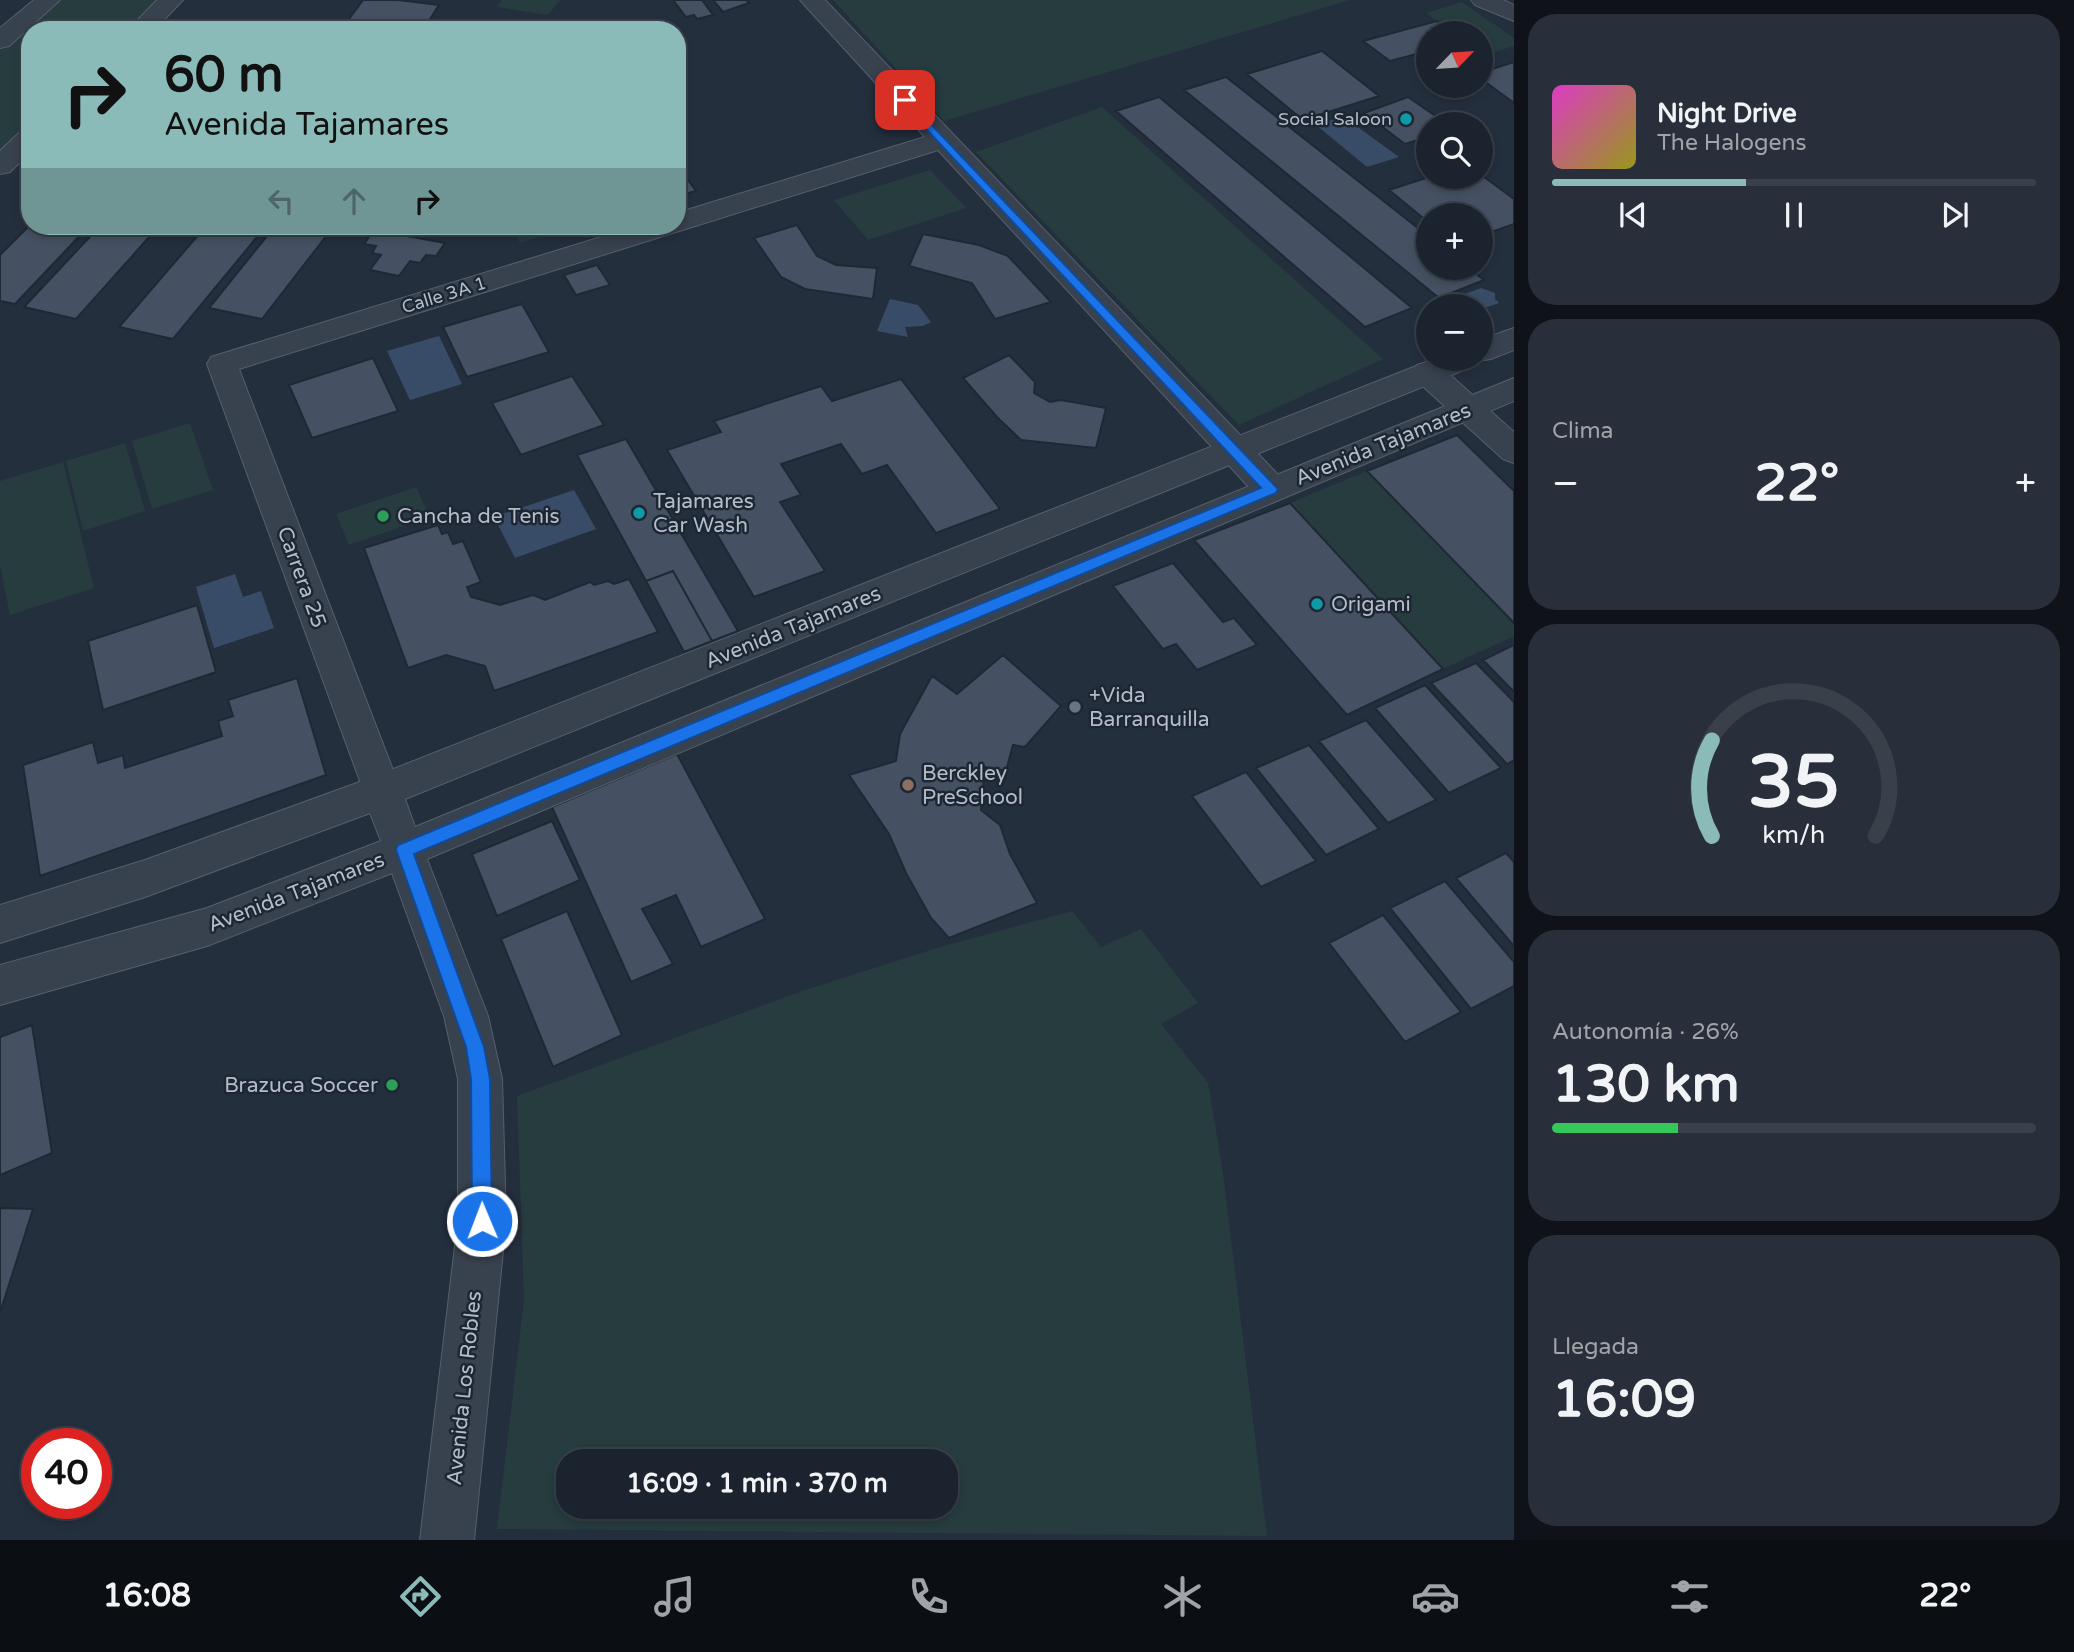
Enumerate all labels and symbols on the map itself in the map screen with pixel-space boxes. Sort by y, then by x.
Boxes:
north arrow [1416,21,1493,98]
pin [875,70,935,130]
place label: Social Saloon [1278,108,1392,130]
marker: Social Saloon [1398,111,1414,127]
street label: Calle 3A 1 [399,272,489,318]
street label: Avenida Tajamares [1292,398,1475,491]
place label: Tajamares Car Wash [653,489,754,538]
place label: Cancha de Tenis [397,504,559,529]
marker: Tajamares Car Wash [631,505,647,521]
marker: Cancha de Tenis [375,508,391,524]
street label: Carrera 25 [272,523,331,631]
street label: Avenida Tajamares [702,581,885,674]
place label: Origami [1331,592,1411,617]
marker: Origami [1309,596,1325,612]
place label: +Vida Barranquilla [1089,683,1210,732]
marker: +Vida Barranquilla [1067,699,1083,715]
place label: Berckley PreSchool [922,761,1023,810]
marker: Berckley PreSchool [900,777,916,793]
street label: Avenida Tajamares [204,847,388,938]
place label: Brazuca Soccer [224,1073,378,1098]
marker: Brazuca Soccer [384,1077,400,1093]
position arrow [445,1184,519,1258]
street label: Avenida Los Robles [442,1290,487,1486]
speed limit sign: 40 [21,1428,112,1519]

